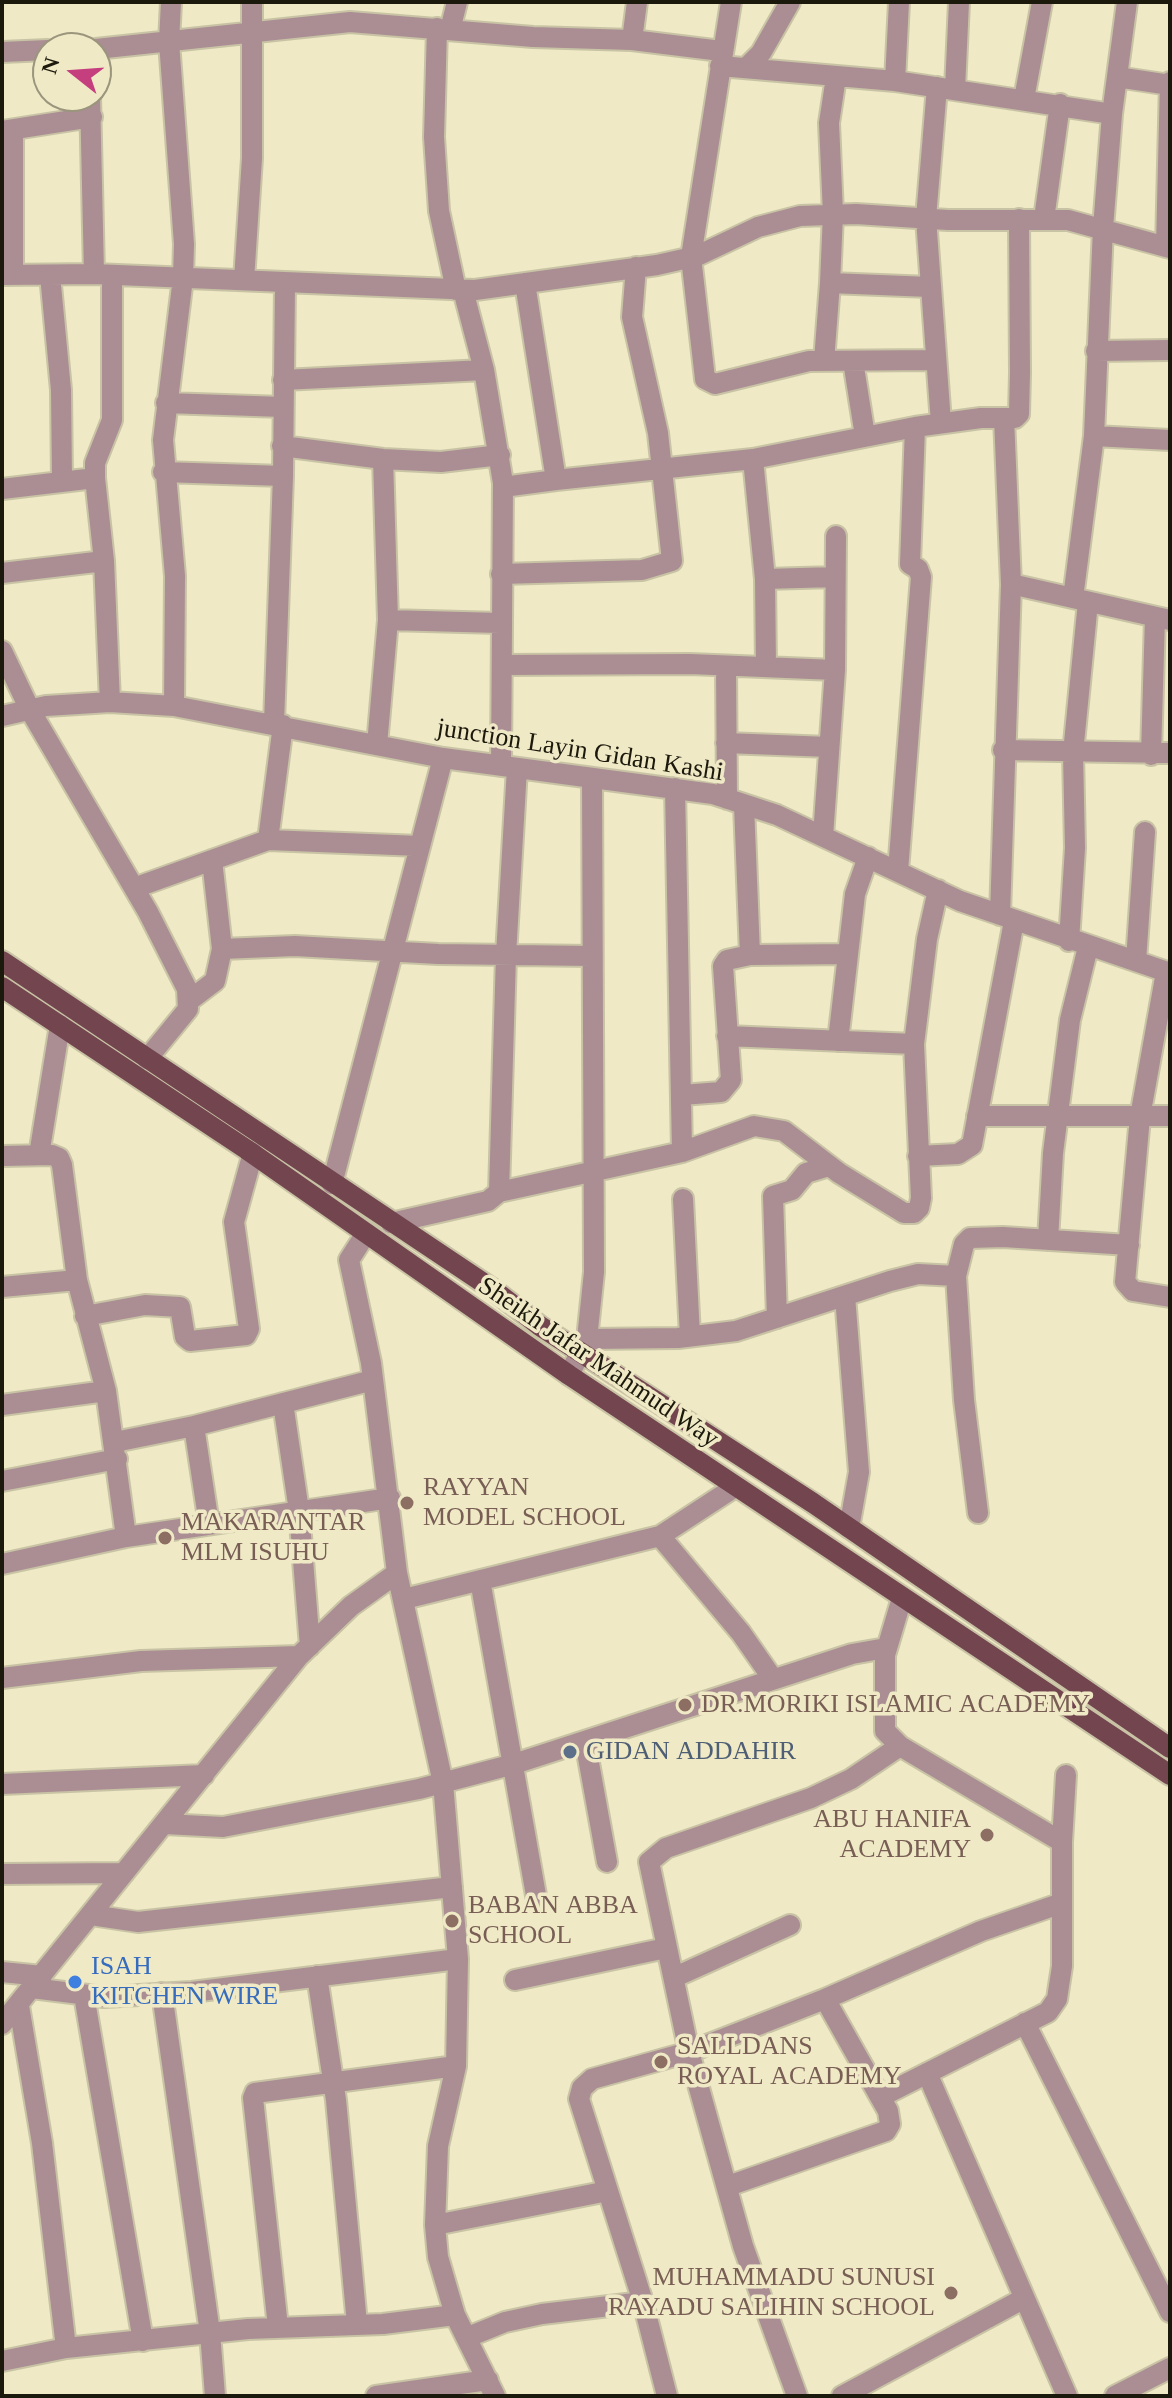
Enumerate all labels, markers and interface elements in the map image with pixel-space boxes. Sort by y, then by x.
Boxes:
north arrow [32,32,112,112]
text: N [36,54,65,77]
street label: junction Layin Gidan Kashi [435,713,725,789]
street label: Sheikh Jafar Mahmud Way [472,1271,724,1455]
place label: RAYYAN MODEL SCHOOL [423,1472,626,1534]
marker: RAYYAN MODEL SCHOOL [398,1494,416,1512]
place label: MAKARANTAR MLM ISUHU [181,1507,365,1568]
marker: MAKARANTAR MLM ISUHU [156,1529,174,1547]
place label: DR.MORIKI ISLAMIC ACADEMY [701,1689,1090,1721]
marker: DR.MORIKI ISLAMIC ACADEMY [676,1696,694,1714]
place label: GIDAN ADDAHIR [586,1736,796,1768]
marker: GIDAN ADDAHIR [561,1743,579,1761]
place label: ABU HANIFA ACADEMY [813,1804,971,1866]
marker: ABU HANIFA ACADEMY [978,1826,996,1844]
place label: BABAN ABBA SCHOOL [468,1890,638,1952]
marker: BABAN ABBA SCHOOL [443,1912,461,1930]
place label: ISAH KITCHEN WIRE [91,1951,278,2012]
marker: ISAH KITCHEN WIRE [66,1973,84,1991]
place label: SALLDANS ROYAL ACADEMY [677,2031,902,2092]
marker: SALLDANS ROYAL ACADEMY [652,2053,670,2071]
place label: MUHAMMADU SUNUSI RAYADU SALIHIN SCHOOL [608,2262,935,2324]
marker: MUHAMMADU SUNUSI RAYADU SALIHIN SCHOOL [942,2284,960,2302]

